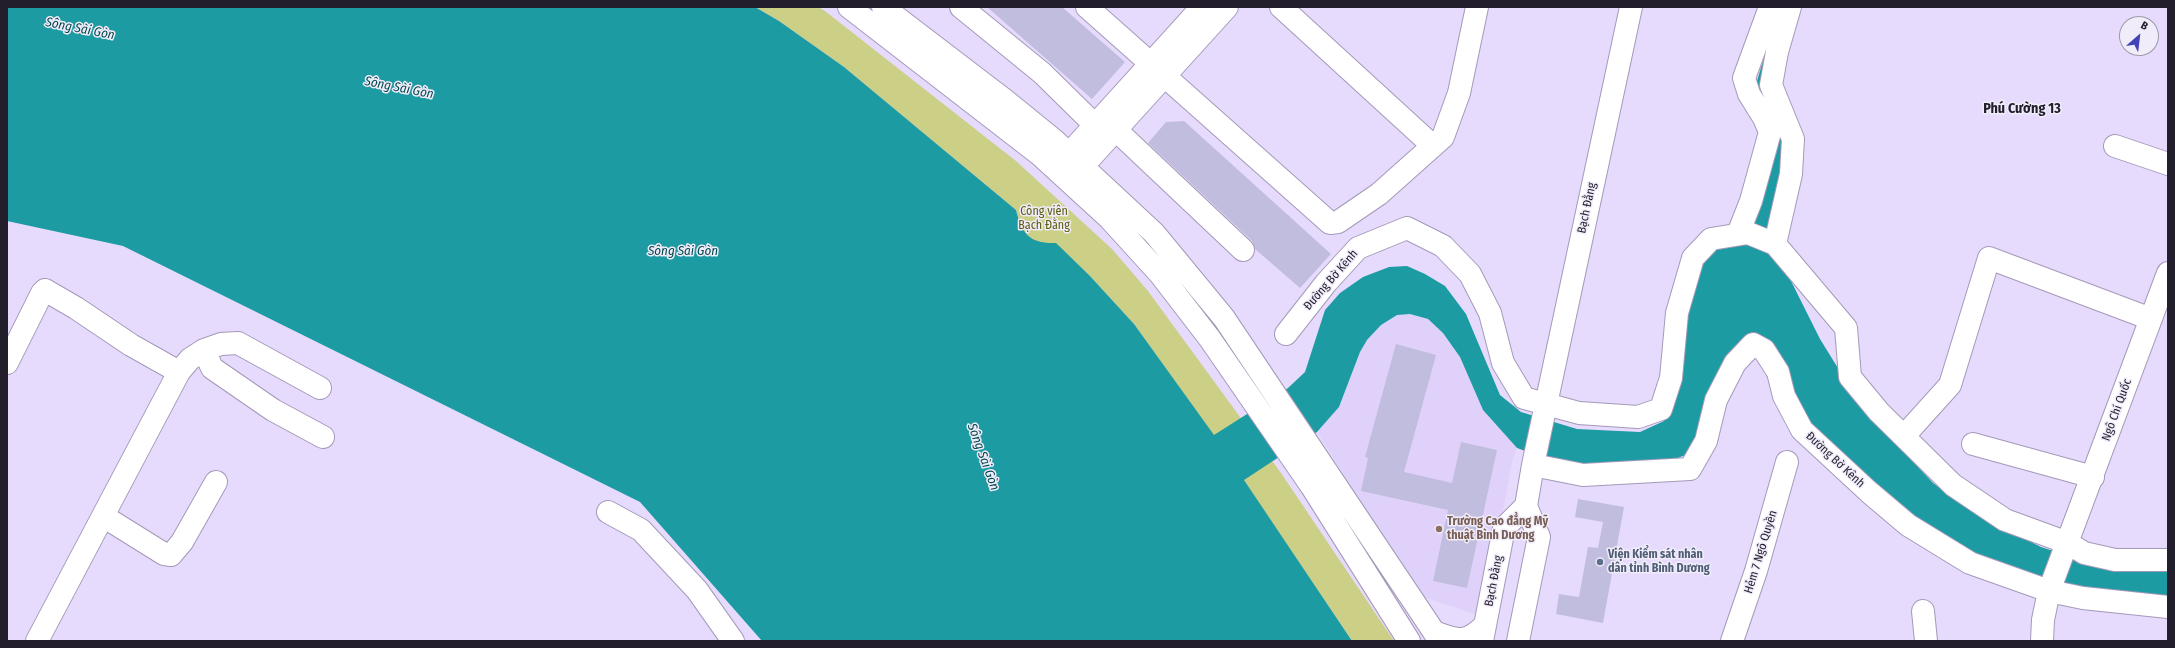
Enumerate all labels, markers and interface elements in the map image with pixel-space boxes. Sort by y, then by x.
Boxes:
water label: Sông Sài Gòn [44,15,116,43]
north arrow [2119,16,2159,56]
text: B [2139,19,2150,33]
water label: Sông Sài Gòn [363,74,435,102]
district label: Phú Cường 13 [1983,101,2061,117]
street label: Bạch Đằng [1575,181,1599,235]
park label: Công viên Bạch Đằng [1018,205,1070,233]
water label: Sông Sài Gòn [648,243,718,259]
street label: Đường Bờ Kênh [1301,247,1361,313]
street label: Ngô Chí Quốc [2099,377,2135,443]
water label: Sông Sài Gòn [964,421,1002,493]
street label: Đường Bờ Kênh [1803,429,1867,491]
street label: Hẻm 7 Ngô Quyền [1742,509,1780,595]
place label: Trường Cao đẳng Mỹ thuật Bình Dương [1447,515,1548,543]
marker: Trường Cao đẳng Mỹ thuật Bình Dương [1434,524,1444,534]
place label: Viện Kiểm sát nhân dân tỉnh Bình Dương [1608,548,1710,576]
street label: Bạch Đằng [1482,554,1506,608]
marker: Viện Kiểm sát nhân dân tỉnh Bình Dương [1595,557,1605,567]

